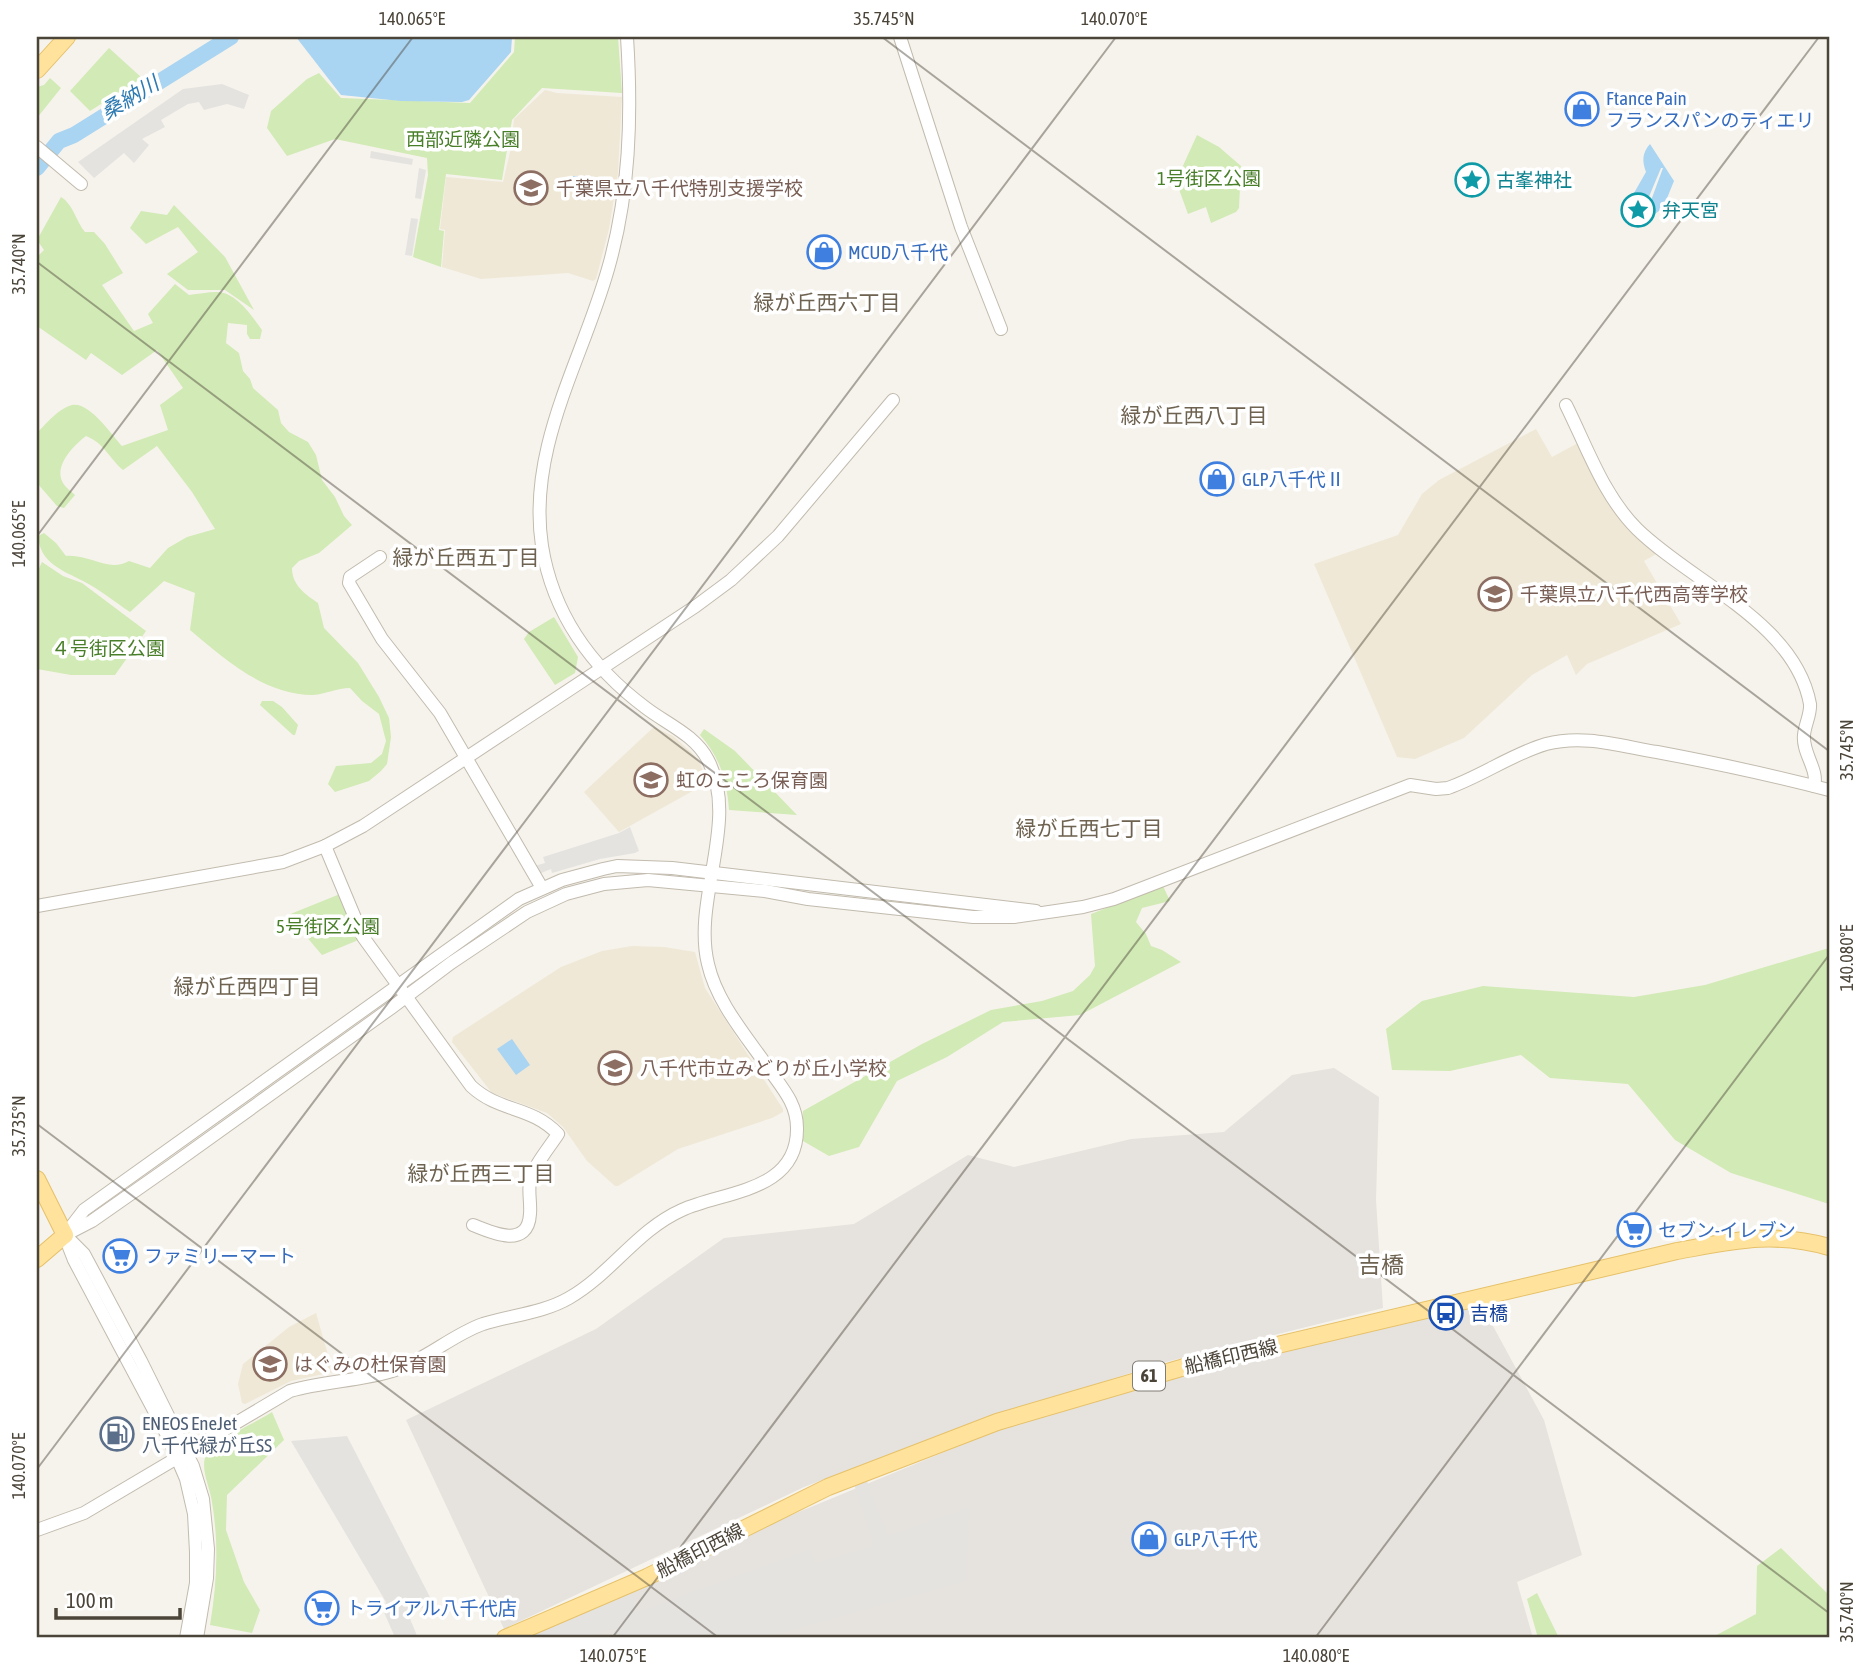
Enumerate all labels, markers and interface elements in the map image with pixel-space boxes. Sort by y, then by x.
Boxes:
text: 140.065°E [379,8,446,29]
text: 35.745°N [853,8,915,29]
text: 140.070°E [1081,8,1148,29]
water label: 桑納川 [96,70,164,124]
place label: Ftance Pain フランスパンのティエリ [1606,87,1814,131]
shop icon: Ftance Pain フランスパンのティエリ [1563,90,1601,128]
park label: 西部近隣公園 [406,128,520,150]
place icon: 古峯神社 [1453,161,1491,199]
park label: 1号街区公園 [1157,167,1261,189]
school or university icon: 千葉県立八千代特別支援学校 [512,169,550,207]
place label: 古峯神社 [1496,169,1572,191]
place label: 千葉県立八千代特別支援学校 [556,177,803,199]
place icon: 弁天宮 [1619,191,1657,229]
place label: 弁天宮 [1662,199,1719,221]
text: 35.740°N [8,233,29,295]
shop icon: MCUD八千代 [805,233,843,271]
place label: MCUD八千代 [848,241,948,263]
district label: 緑が丘西六丁目 [754,290,901,314]
district label: 緑が丘西八丁目 [1121,403,1268,427]
shop icon: GLP八千代Ⅱ [1198,460,1236,498]
place label: GLP八千代Ⅱ [1242,468,1345,490]
text: 140.065°E [8,500,29,567]
district label: 緑が丘西五丁目 [393,545,540,569]
school or university icon: 千葉県立八千代西高等学校 [1476,575,1514,613]
place label: 千葉県立八千代西高等学校 [1520,583,1748,605]
park label: ４号街区公園 [51,637,165,659]
text: 35.745°N [1836,719,1857,781]
school or university icon: 虹のこころ保育園 [632,761,670,799]
place label: 虹のこころ保育園 [676,769,828,791]
district label: 緑が丘西七丁目 [1016,816,1163,840]
park label: 5号街区公園 [276,915,380,937]
text: 140.080°E [1836,924,1857,991]
district label: 緑が丘西四丁目 [174,974,321,998]
school or university icon: 八千代市立みどりが丘小学校 [596,1049,634,1087]
place label: 八千代市立みどりが丘小学校 [640,1057,887,1079]
text: 35.735°N [8,1095,29,1157]
district label: 緑が丘西三丁目 [408,1161,555,1185]
supermarket icon: セブン-イレブン [1615,1211,1653,1249]
place label: セブン-イレブン [1658,1219,1796,1241]
supermarket icon: ファミリーマート [101,1237,139,1275]
place label: ファミリーマート [144,1245,296,1267]
district label: 吉橋 [1358,1252,1404,1278]
bus stop icon: 吉橋 [1427,1294,1465,1332]
place label: 吉橋 [1470,1302,1508,1324]
street label: 船橋印西線 [1182,1335,1280,1377]
school or university icon: はぐみの杜保育園 [251,1345,289,1383]
place label: はぐみの杜保育園 [294,1353,447,1375]
road number: 61 [1133,1362,1165,1391]
place label: ENEOS EneJet 八千代緑が丘SS [142,1412,272,1456]
fuel station icon: ENEOS EneJet 八千代緑が丘SS [98,1415,136,1453]
text: 140.070°E [8,1432,29,1499]
street label: 船橋印西線 [653,1519,747,1581]
shop icon: GLP八千代 [1130,1520,1168,1558]
place label: GLP八千代 [1174,1528,1258,1550]
scale bar [56,1577,180,1621]
text: 35.740°N [1836,1581,1857,1643]
text: 100 m [66,1588,114,1612]
supermarket icon: トライアル八千代店 [303,1589,341,1627]
place label: トライアル八千代店 [346,1597,517,1619]
text: 140.075°E [580,1645,647,1666]
text: 140.080°E [1283,1645,1350,1666]

